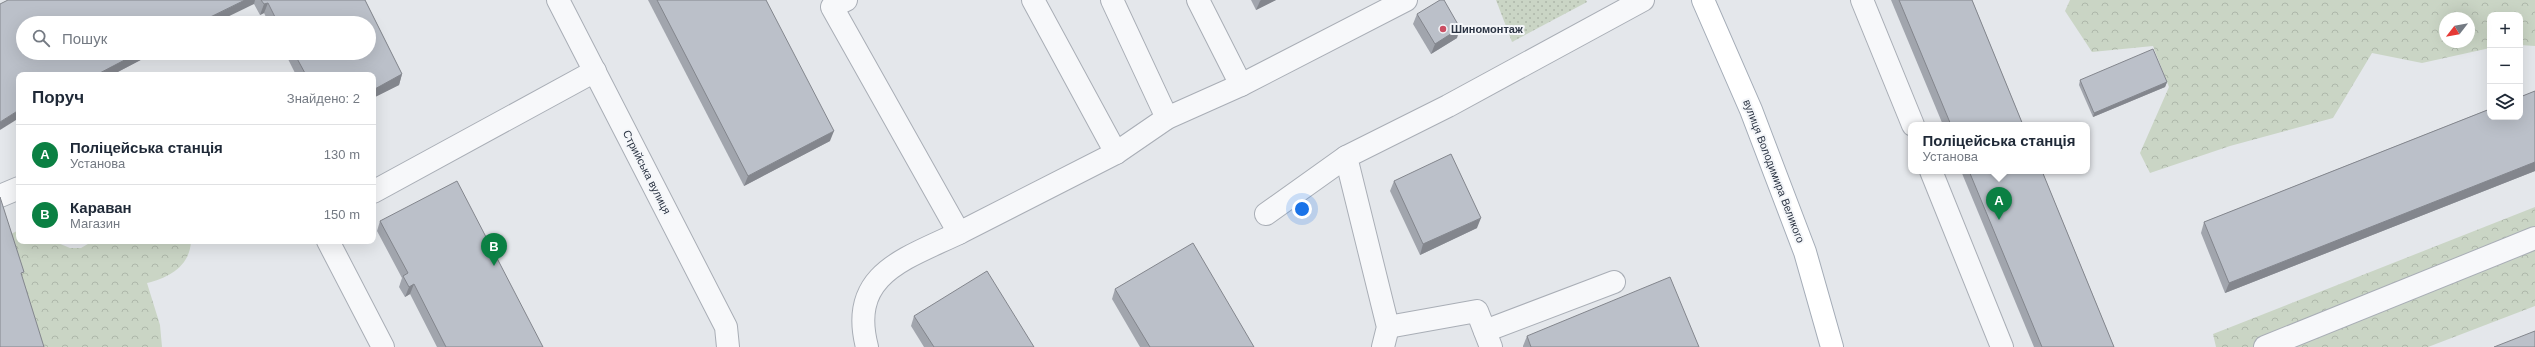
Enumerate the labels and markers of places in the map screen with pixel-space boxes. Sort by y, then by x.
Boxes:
place label: Шиномонтаж [1451,23,1523,35]
marker: Шиномонтаж [1438,24,1448,34]
pin: A [1986,187,2012,220]
pin: B [481,233,507,266]

